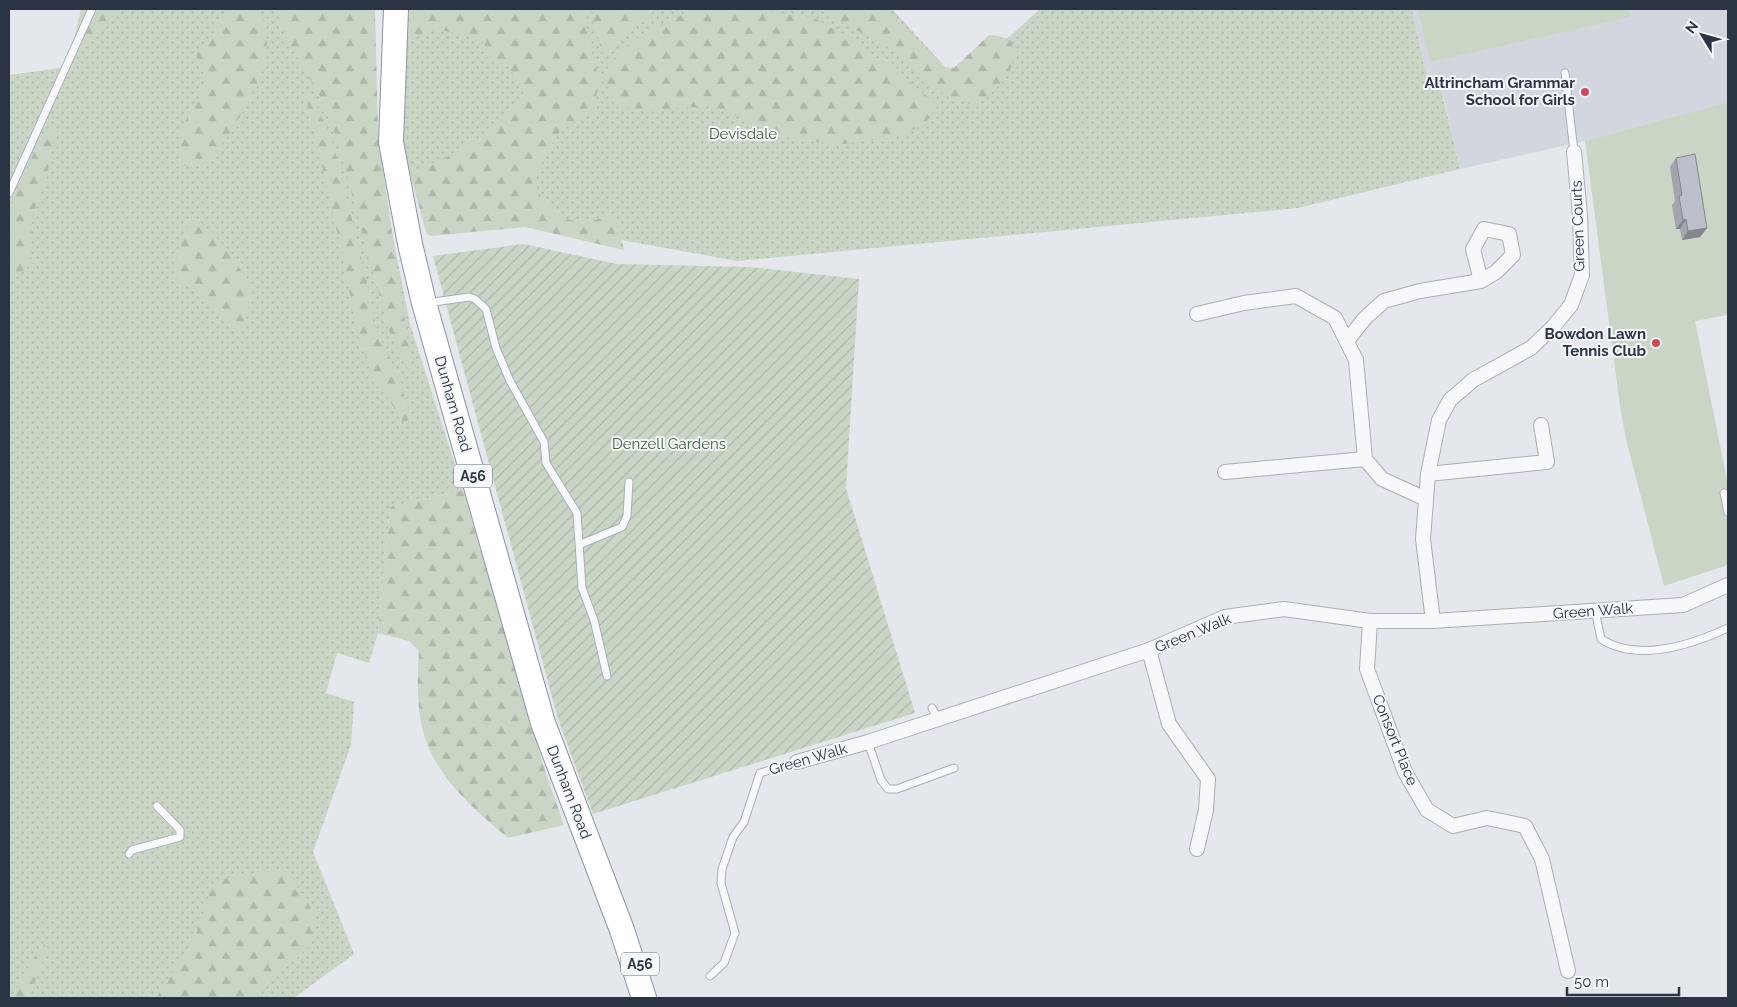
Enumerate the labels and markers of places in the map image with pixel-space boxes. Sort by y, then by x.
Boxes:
place label: Altrincham Grammar School for Girls [1425,74,1575,109]
marker: Altrincham Grammar School for Girls [1579,86,1591,98]
place label: Bowdon Lawn Tennis Club [1545,325,1646,360]
marker: Bowdon Lawn Tennis Club [1650,337,1662,349]

